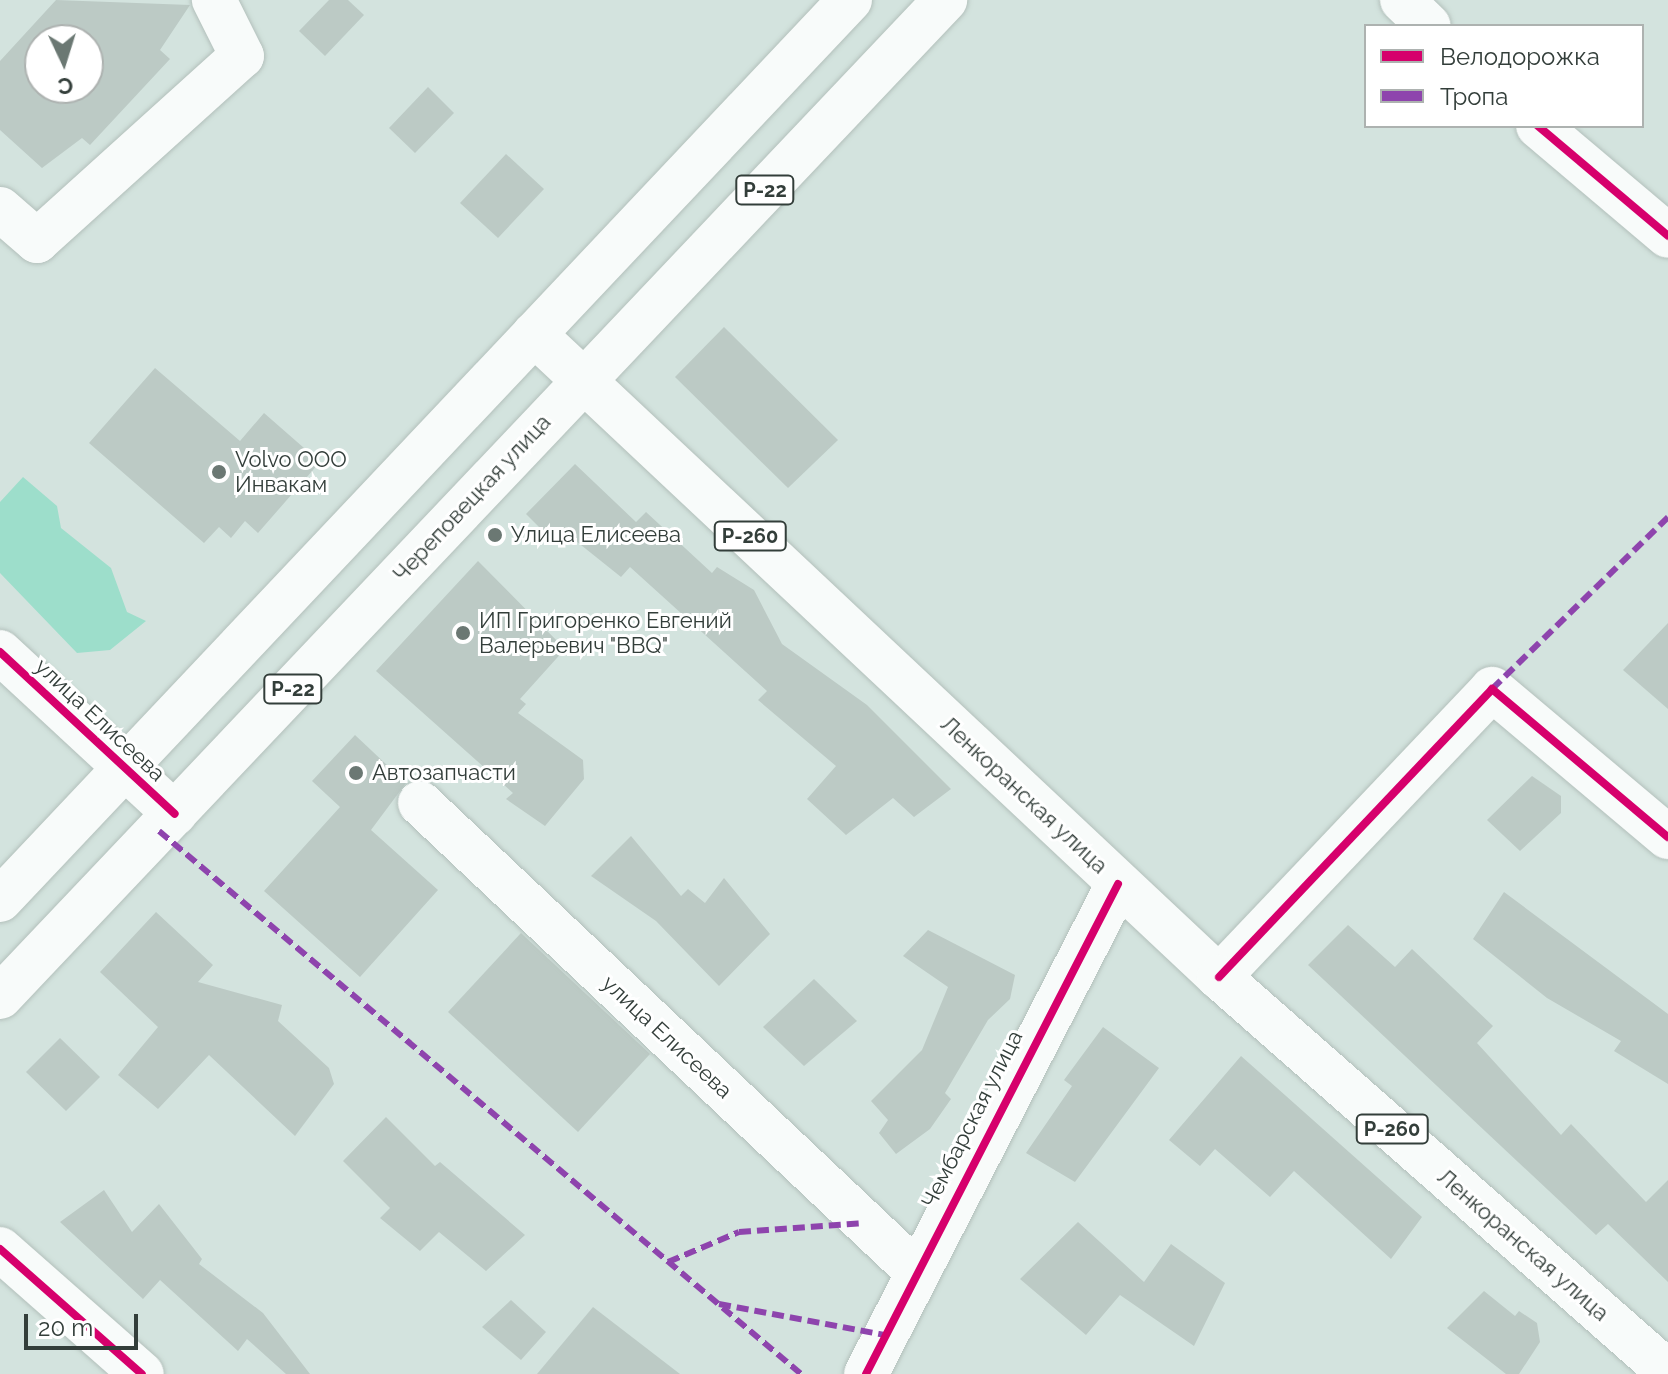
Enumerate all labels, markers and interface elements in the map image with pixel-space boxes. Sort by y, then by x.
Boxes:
north arrow [24,24,104,104]
legend [1364,24,1644,128]
text: Велодорожка [1440,42,1600,71]
text: С [57,72,74,99]
text: Тропа [1440,82,1508,111]
road number: Р-22 [735,174,795,206]
street label: Череповецкая улица [388,409,556,587]
place label: Volvo ООО Инвакам [235,446,347,498]
marker: Volvo ООО Инвакам [210,463,228,481]
road number: Р-260 [712,520,788,552]
place label: Улица Елисеева [511,522,681,548]
marker: Улица Елисеева [486,526,504,544]
place label: ИП Григоренко Евгений Валерьевич "BBQ" [479,607,732,658]
marker: ИП Григоренко Евгений Валерьевич "BBQ" [454,624,472,642]
street label: улица Елисеева [29,653,171,787]
road number: Р-22 [263,673,323,705]
street label: Ленкоранская улица [935,711,1113,879]
place label: Автозапчасти [372,760,516,786]
marker: Автозапчасти [347,764,365,782]
street label: улица Елисеева [596,970,738,1104]
street label: Чембарская улица [916,1026,1028,1212]
road number: Р-260 [1354,1113,1430,1145]
street label: Ленкоранская улица [1432,1163,1614,1327]
scale bar [28,1298,142,1348]
text: 20 m [38,1313,93,1342]

